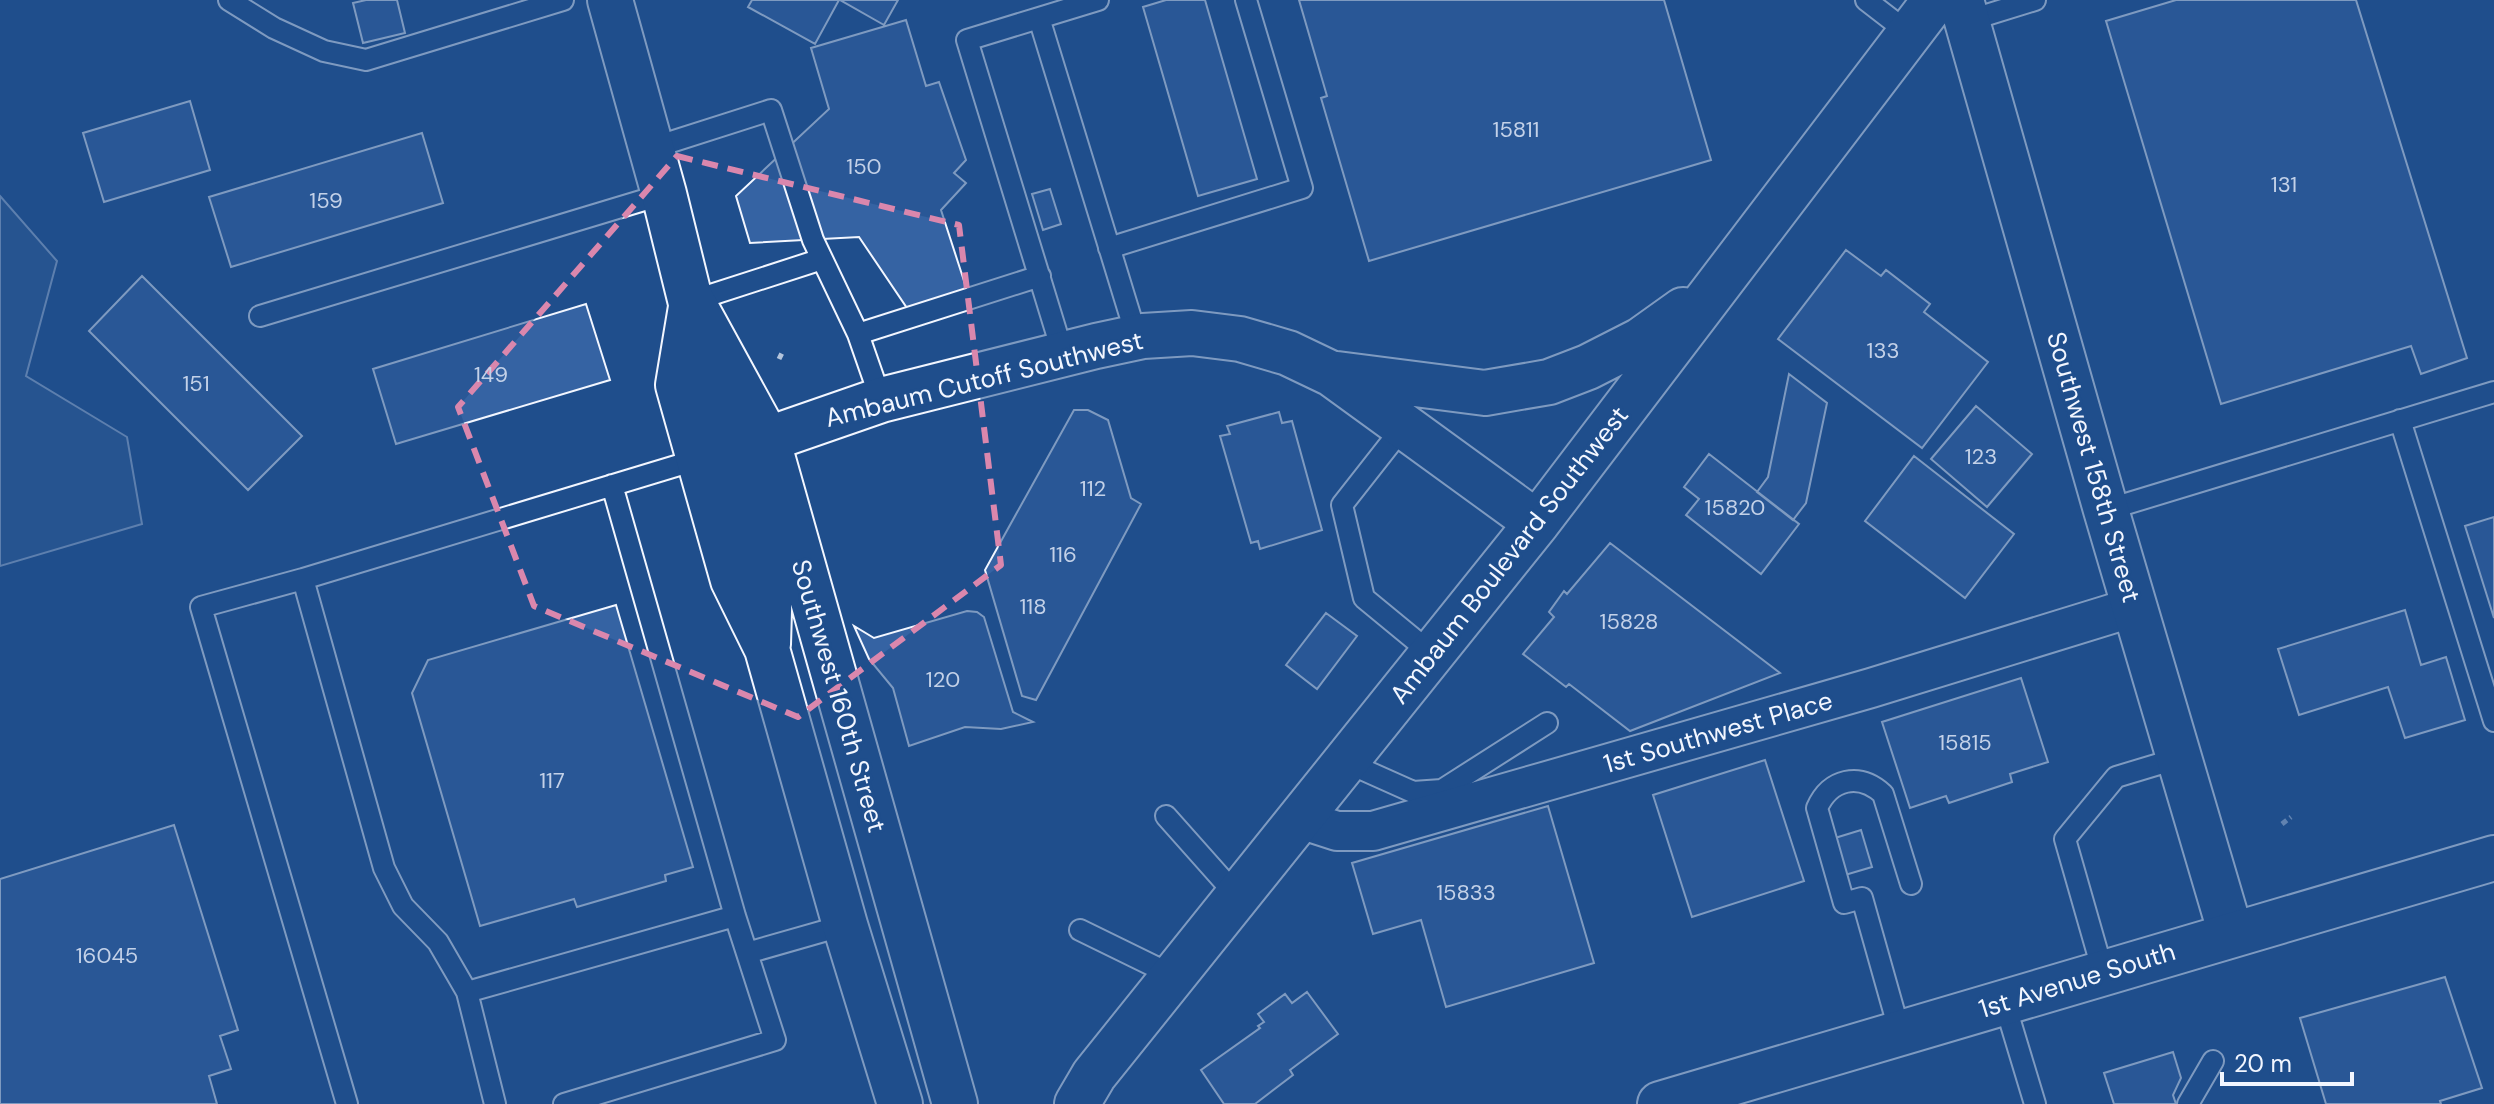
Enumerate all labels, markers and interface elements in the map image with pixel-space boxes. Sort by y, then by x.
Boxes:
house number: 15811 [1493,115,1539,144]
house number: 150 [846,152,882,181]
house number: 131 [2271,170,2297,199]
house number: 159 [309,186,343,215]
street label: Ambaum Cutoff Southwest [821,323,1147,435]
street label: Southwest 158th Street [2039,328,2149,606]
house number: 133 [1867,336,1899,365]
house number: 149 [474,360,508,389]
house number: 151 [182,369,210,398]
street label: Ambaum Boulevard Southwest [1382,399,1636,711]
house number: 123 [1965,442,1997,471]
house number: 112 [1080,474,1106,503]
house number: 15820 [1705,493,1765,522]
house number: 116 [1049,540,1077,569]
street label: Southwest 160th Street [784,556,894,836]
house number: 118 [1019,592,1047,621]
house number: 15828 [1600,607,1658,636]
house number: 120 [926,665,960,694]
street label: 1st Southwest Place [1600,683,1836,781]
house number: 15815 [1938,728,1992,757]
house number: 117 [539,766,565,795]
house number: 15833 [1436,878,1496,907]
street label: 1st Avenue South [1975,934,2179,1026]
house number: 16045 [76,941,138,970]
scale bar [2222,1036,2352,1086]
text: 20 m [2234,1048,2292,1079]

